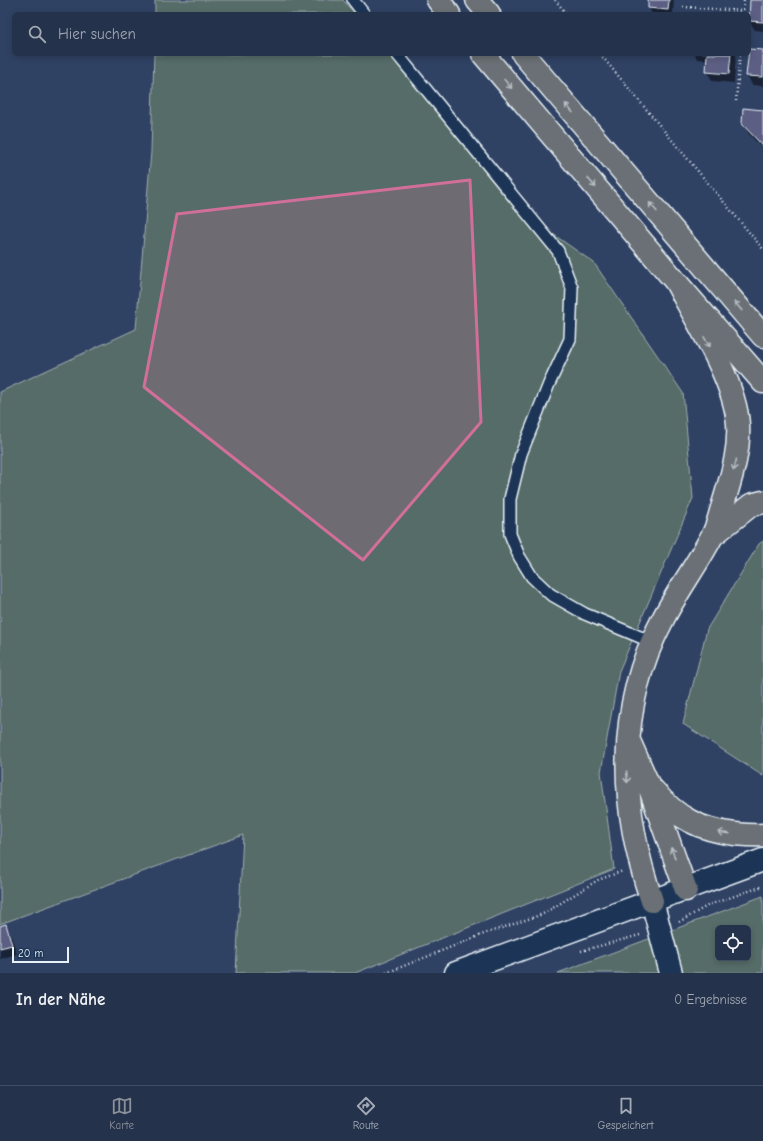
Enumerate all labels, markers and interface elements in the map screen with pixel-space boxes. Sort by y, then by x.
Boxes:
search box [12,12,751,56]
icon: search [26,23,48,45]
text: Hier suchen [58,25,136,43]
one-way arrow [504,78,513,89]
one-way arrow [565,103,574,113]
one-way arrow [588,178,597,188]
one-way arrow [649,202,658,212]
one-way arrow [733,301,742,311]
one-way arrow [704,336,712,348]
one-way arrow [731,458,738,471]
one-way arrow [623,770,630,783]
one-way arrow [718,829,731,836]
one-way arrow [668,847,676,859]
map controls [715,925,751,961]
button: locate [715,925,751,961]
scale bar [12,945,69,964]
text: 20 m [18,947,43,960]
text: In der Nähe [16,990,105,1009]
text: 0 Ergebnisse [674,992,747,1007]
tab: Karte [109,1095,134,1132]
tab: Route [353,1095,379,1132]
tab: Gespeichert [598,1095,654,1132]

